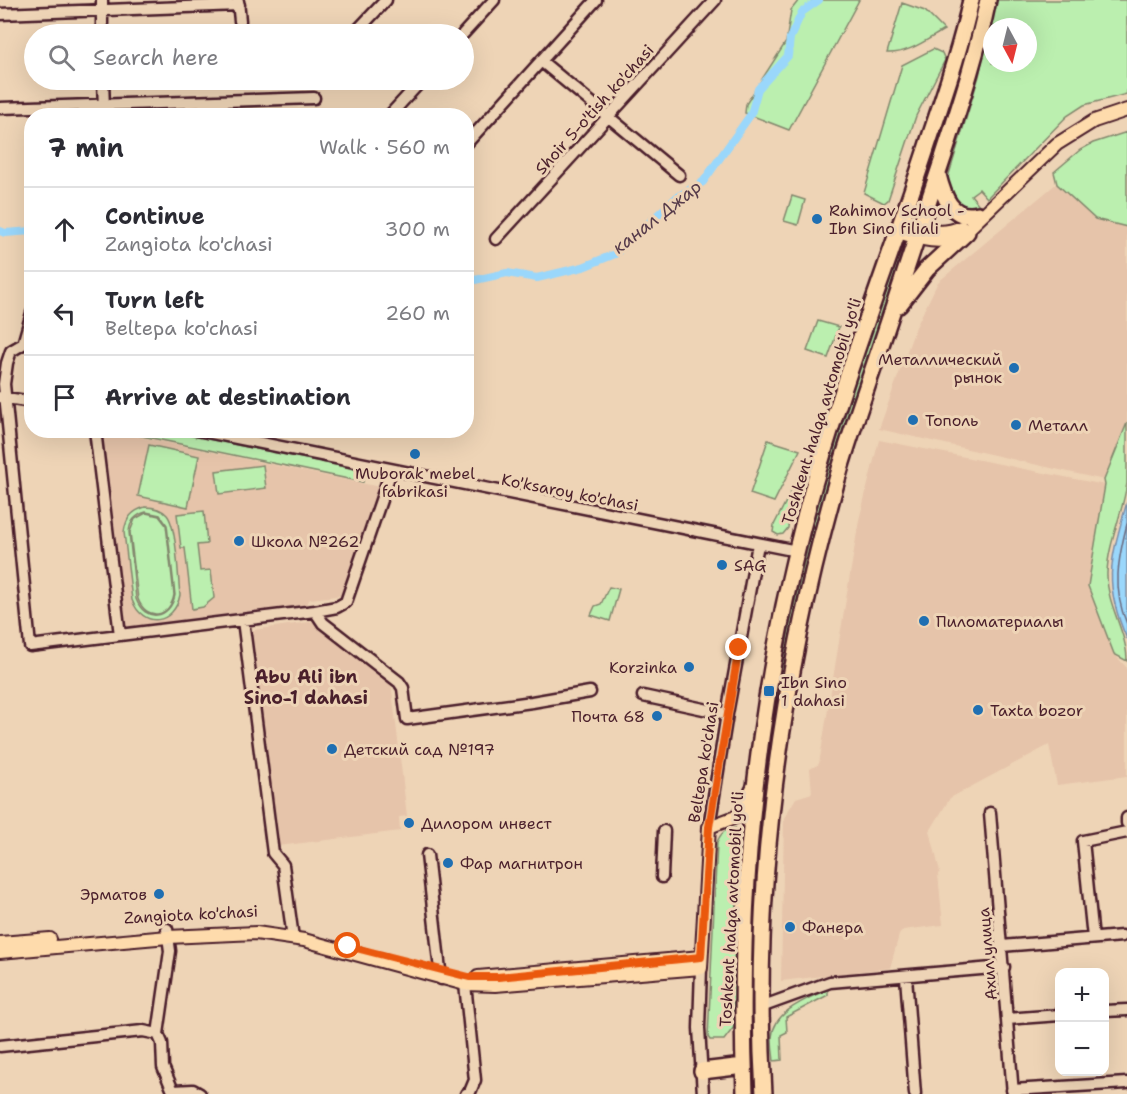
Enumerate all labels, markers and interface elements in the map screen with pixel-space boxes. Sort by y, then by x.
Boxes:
north arrow [983,18,1037,72]
search box [24,24,474,90]
street label: Shoir 5-o'tish ko'chasi [530,40,658,179]
icon: search [45,41,78,74]
text: Search here [93,43,219,72]
text: 7 min [48,130,124,165]
text: Walk · 560 m [319,134,450,160]
water label: канал Джар [608,175,706,259]
place label: Rahimov School - Ibn Sino filiali [829,200,965,239]
text: Continue [105,202,205,231]
marker: Rahimov School - Ibn Sino filiali [810,212,824,226]
icon: ahead [48,213,81,246]
text: 300 m [384,216,450,242]
text: Zangiota ko'chasi [105,231,273,257]
text: Turn left [105,286,204,315]
street label: Toshkent halqa avtomobil yo'li [777,295,866,527]
icon: left [48,297,81,330]
text: 260 m [385,300,450,326]
text: Beltepa ko'chasi [105,315,258,341]
place label: Металлический рынок [878,349,1002,388]
marker: Металлический рынок [1007,361,1021,375]
icon: arrive [48,381,81,414]
text: Arrive at destination [105,383,351,412]
place label: Тополь [925,410,978,431]
marker: Тополь [906,413,920,427]
place label: Металл [1028,415,1088,436]
marker: Металл [1009,418,1023,432]
marker: Muborak mebel fabrikasi [408,447,422,461]
place label: Muborak mebel fabrikasi [355,463,475,502]
street label: Ko'ksaroy ko'chasi [500,469,640,516]
place label: Школа №262 [251,531,360,552]
marker: Школа №262 [232,534,246,548]
place label: SAG [734,555,766,576]
marker: SAG [715,558,729,572]
place label: Пиломатериалы [936,611,1064,632]
marker: Пиломатериалы [917,614,931,628]
route end [725,634,751,660]
place label: Korzinka [609,657,677,678]
marker: Korzinka [682,660,696,674]
district label: Abu Ali ibn Sino-1 dahasi [244,665,368,710]
place label: Ibn Sino 1 dahasi [781,672,847,711]
marker: Ibn Sino 1 dahasi [762,684,776,698]
street label: Beltepa ko'chasi [684,700,723,824]
place label: Taxta bozor [990,700,1083,721]
marker: Taxta bozor [971,703,985,717]
place label: Почта 68 [572,706,645,727]
marker: Почта 68 [650,709,664,723]
place label: Детский сад №197 [344,739,495,760]
marker: Детский сад №197 [325,742,339,756]
street label: Toshkent halqa avtomobil yo'li [715,791,748,1028]
place label: Дилором инвест [421,813,552,834]
marker: Дилором инвест [402,816,416,830]
place label: Фар магнитрон [460,853,583,874]
marker: Фар магнитрон [441,856,455,870]
place label: Эрматов [80,884,147,905]
marker: Эрматов [152,887,166,901]
street label: Zangiota ko'chasi [123,901,259,928]
street label: Ахил улица [973,907,1002,1001]
place label: Фанера [802,917,863,938]
marker: Фанера [783,920,797,934]
route start [334,932,360,958]
map controls [1055,968,1109,1076]
button: + [1055,968,1109,1022]
button: − [1055,1022,1109,1076]

